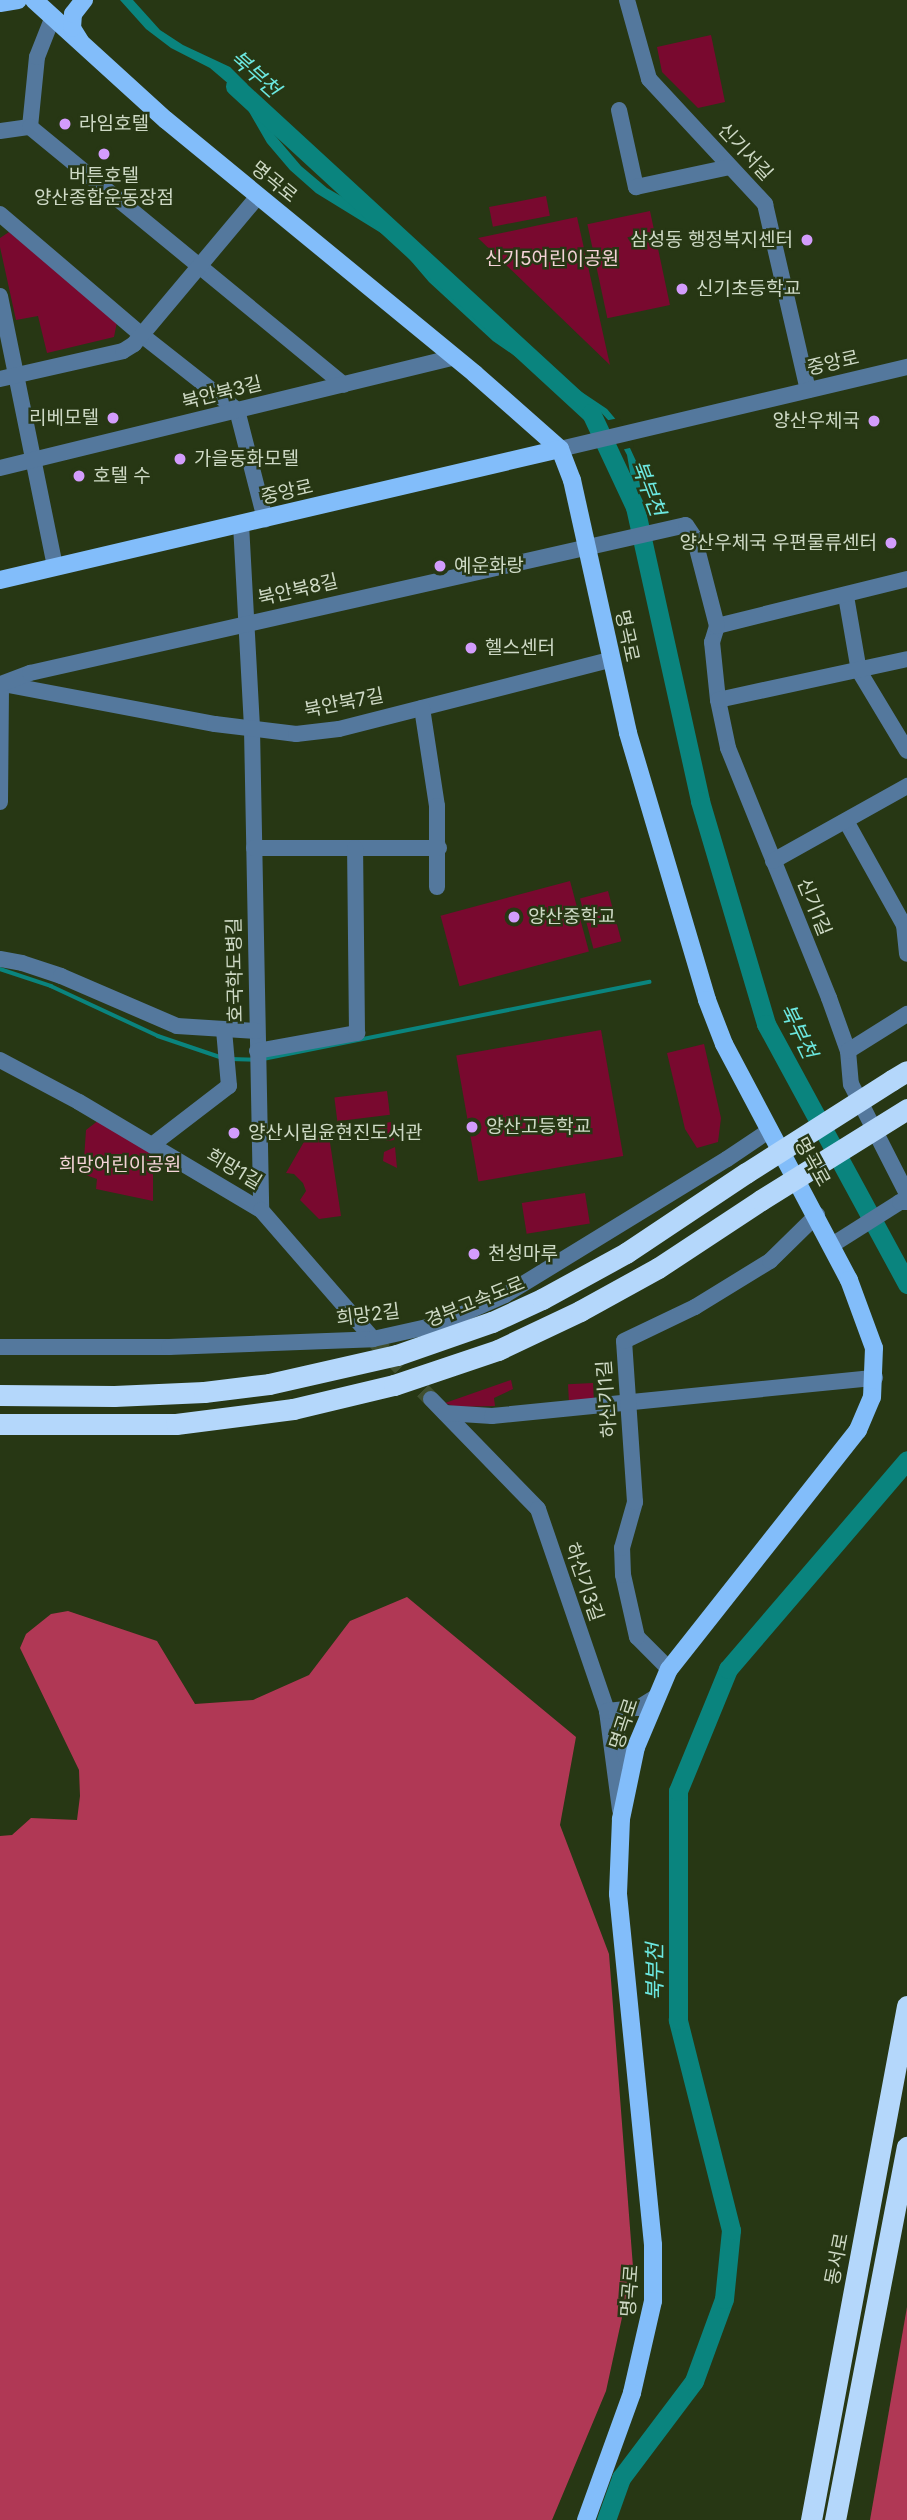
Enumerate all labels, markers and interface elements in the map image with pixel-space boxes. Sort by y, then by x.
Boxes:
water label: 북부천 [225,45,285,103]
place label: 라임호텔 [79,113,149,135]
marker: 라임호텔 [57,116,73,132]
street label: 신기서길 [713,119,777,185]
marker: 버튼호텔 양산종합운동장점 [96,146,112,162]
street label: 명곡로 [246,157,302,207]
place label: 버튼호텔 양산종합운동장점 [34,165,174,209]
place label: 삼성동 행정복지센터 [630,229,793,251]
marker: 삼성동 행정복지센터 [799,232,815,248]
park label: 신기5어린이공원 [485,248,619,270]
place label: 신기초등학교 [696,278,801,300]
marker: 신기초등학교 [674,281,690,297]
street label: 중앙로 [805,346,861,380]
street label: 북안북3길 [180,372,264,414]
place label: 리베모텔 [29,407,99,429]
marker: 리베모텔 [105,410,121,426]
place label: 양산우체국 [773,410,860,432]
marker: 양산우체국 [866,413,882,429]
place label: 가을동화모텔 [194,448,299,470]
marker: 가을동화모텔 [172,451,188,467]
water label: 북부천 [626,456,670,520]
place label: 호텔 수 [93,465,151,487]
marker: 호텔 수 [71,468,87,484]
street label: 중앙로 [259,475,315,509]
place label: 양산우체국 우편물류센터 [679,532,877,554]
marker: 양산우체국 우편물류센터 [883,535,899,551]
place label: 예운화랑 [454,555,524,577]
marker: 예운화랑 [432,558,448,574]
street label: 북안북8길 [256,570,340,610]
street label: 명곡로 [610,608,644,664]
place label: 헬스센터 [485,637,555,659]
marker: 헬스센터 [463,640,479,656]
street label: 북안북7길 [302,684,386,722]
street label: 신기1길 [792,875,836,939]
place label: 양산중학교 [528,906,615,928]
marker: 양산중학교 [506,909,522,925]
street label: 호국학도병길 [223,917,247,1023]
water label: 북부천 [774,999,822,1063]
place label: 양산고등학교 [486,1116,591,1138]
marker: 양산고등학교 [464,1119,480,1135]
place label: 양산시립윤현진도서관 [248,1122,423,1144]
marker: 양산시립윤현진도서관 [226,1125,242,1141]
street label: 명곡로 [789,1134,835,1190]
street label: 희망1길 [202,1144,266,1194]
park label: 희망어린이공원 [59,1154,181,1176]
place label: 천성마루 [488,1243,558,1265]
marker: 천성마루 [466,1246,482,1262]
street label: 경부고속도로 [422,1272,528,1332]
street label: 희망2길 [335,1300,401,1330]
street label: 하신기1길 [593,1359,621,1439]
street label: 하신기3길 [560,1540,608,1624]
street label: 명곡로 [605,1696,643,1752]
water label: 북부천 [642,1943,668,2001]
street label: 동서로 [821,2231,853,2287]
street label: 명곡로 [617,2264,643,2318]

